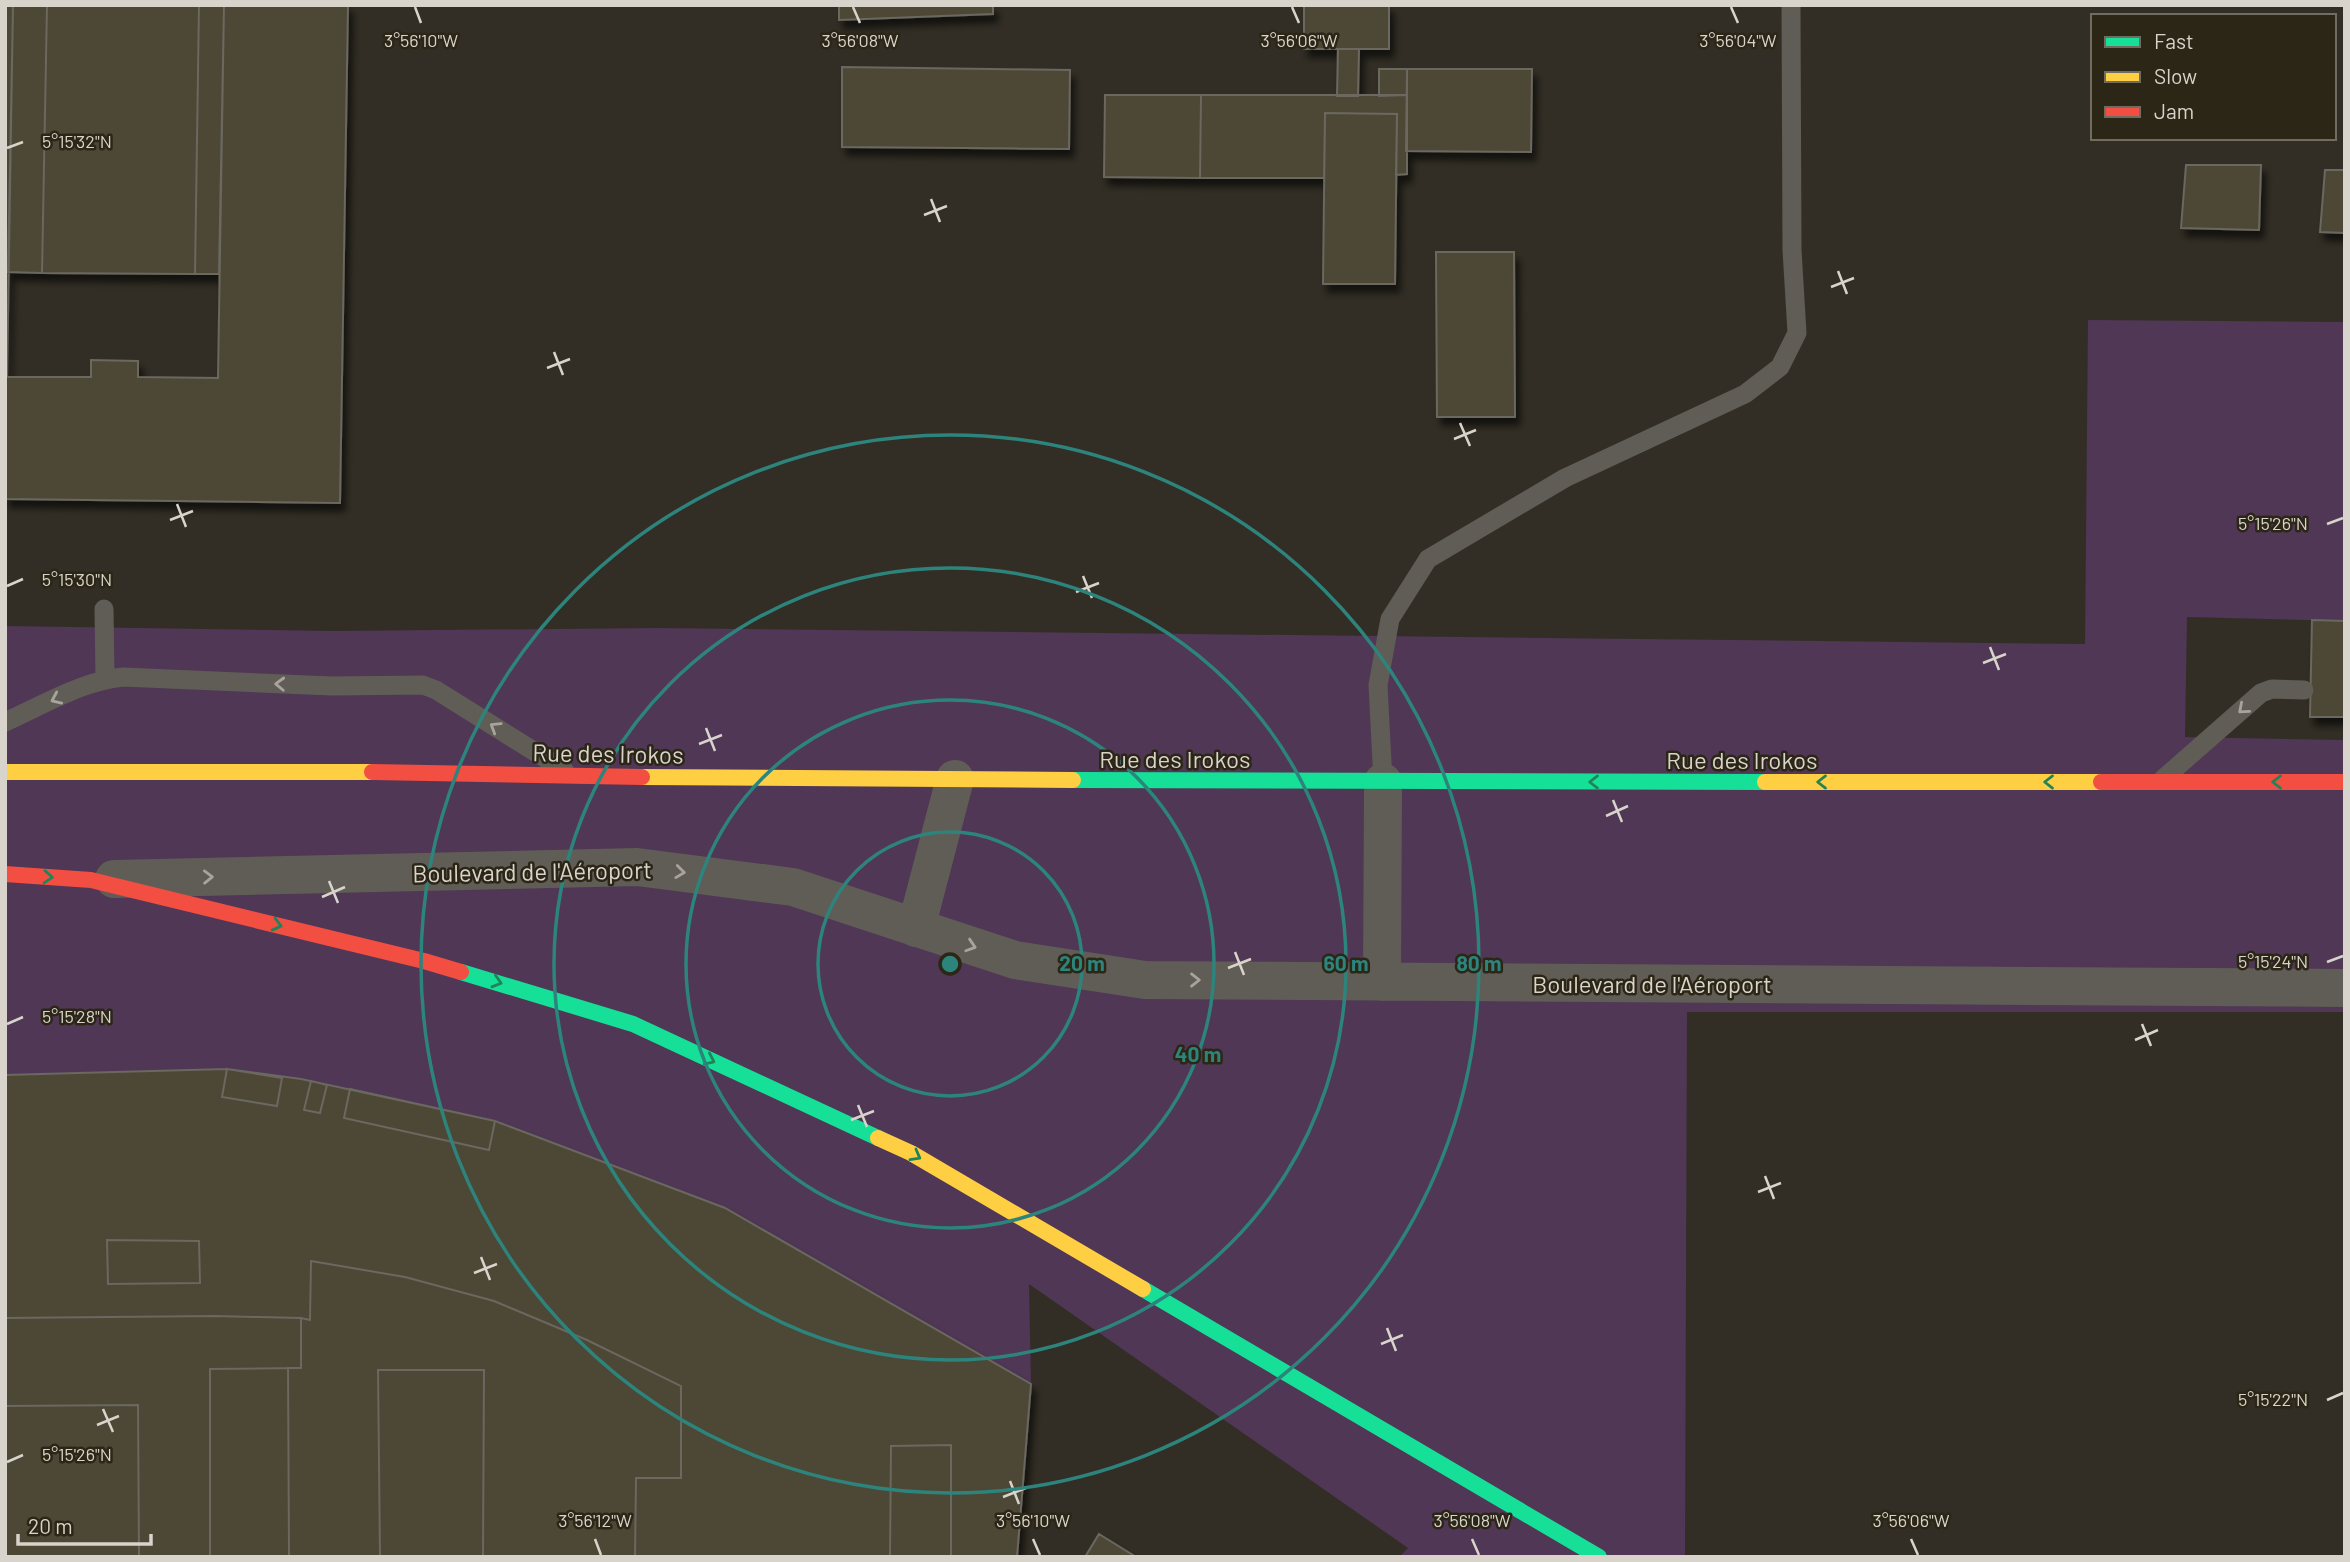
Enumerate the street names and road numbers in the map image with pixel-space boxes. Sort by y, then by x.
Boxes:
street label: Rue des Irokos [532,737,684,769]
street label: Rue des Irokos [1099,744,1251,773]
street label: Rue des Irokos [1666,745,1818,774]
street label: Boulevard de l'Aéroport [412,854,652,888]
street label: Boulevard de l'Aéroport [1532,969,1772,998]

